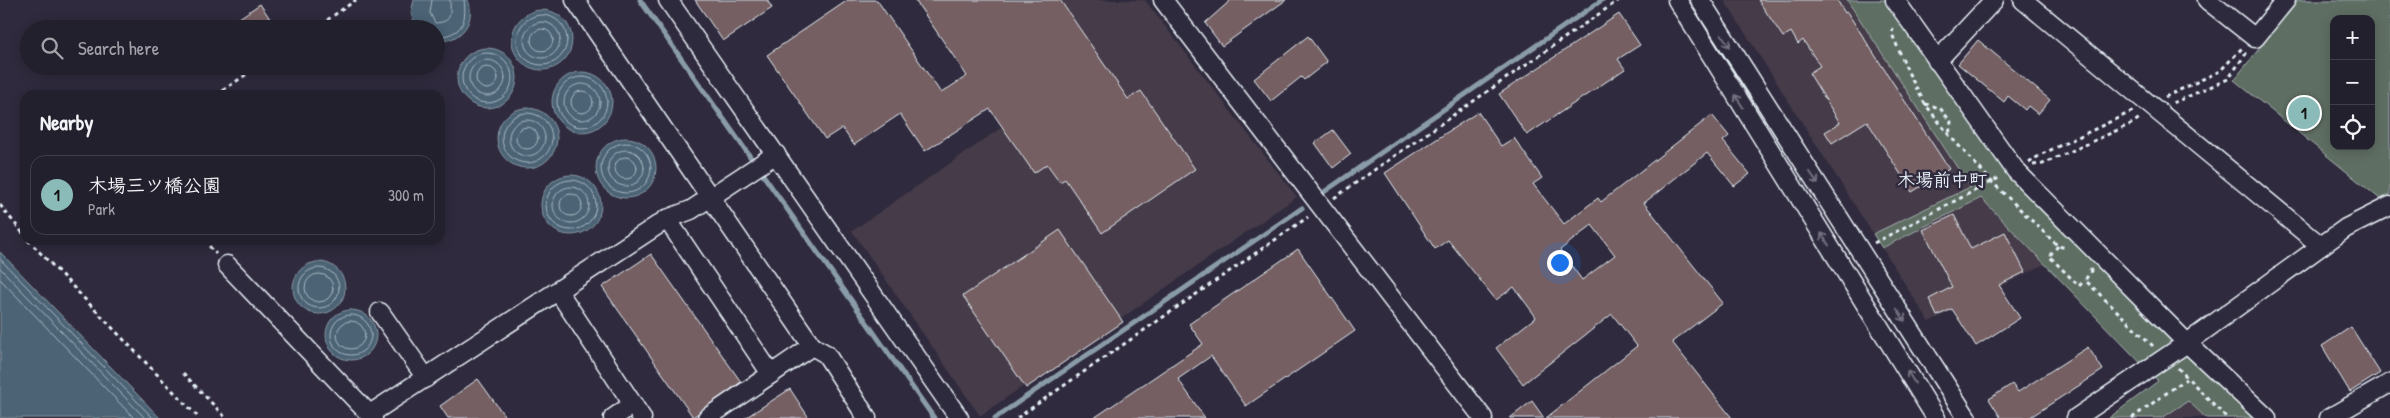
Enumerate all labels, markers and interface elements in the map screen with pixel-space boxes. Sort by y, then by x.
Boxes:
map controls [2330,15,2375,150]
button: + [2330,15,2375,60]
search box [20,20,445,75]
icon: search [38,34,66,62]
one-way arrow [1721,34,1732,48]
text: Search here [78,35,159,61]
button: − [2330,60,2375,105]
one-way arrow [1734,94,1744,108]
pin: 1 [2288,94,2320,132]
button: locate [2330,105,2375,150]
text: Nearby [40,108,93,137]
district label: 木場前中町 [1897,167,1987,192]
one-way arrow [1808,171,1819,185]
text: 木場三ツ橋公園 [88,172,221,198]
text: 1 [54,184,60,206]
text: 300 m [388,184,424,206]
text: Park [88,198,115,220]
one-way arrow [1819,232,1829,246]
your location [1547,250,1573,276]
one-way arrow [1896,308,1906,322]
one-way arrow [1905,370,1915,384]

